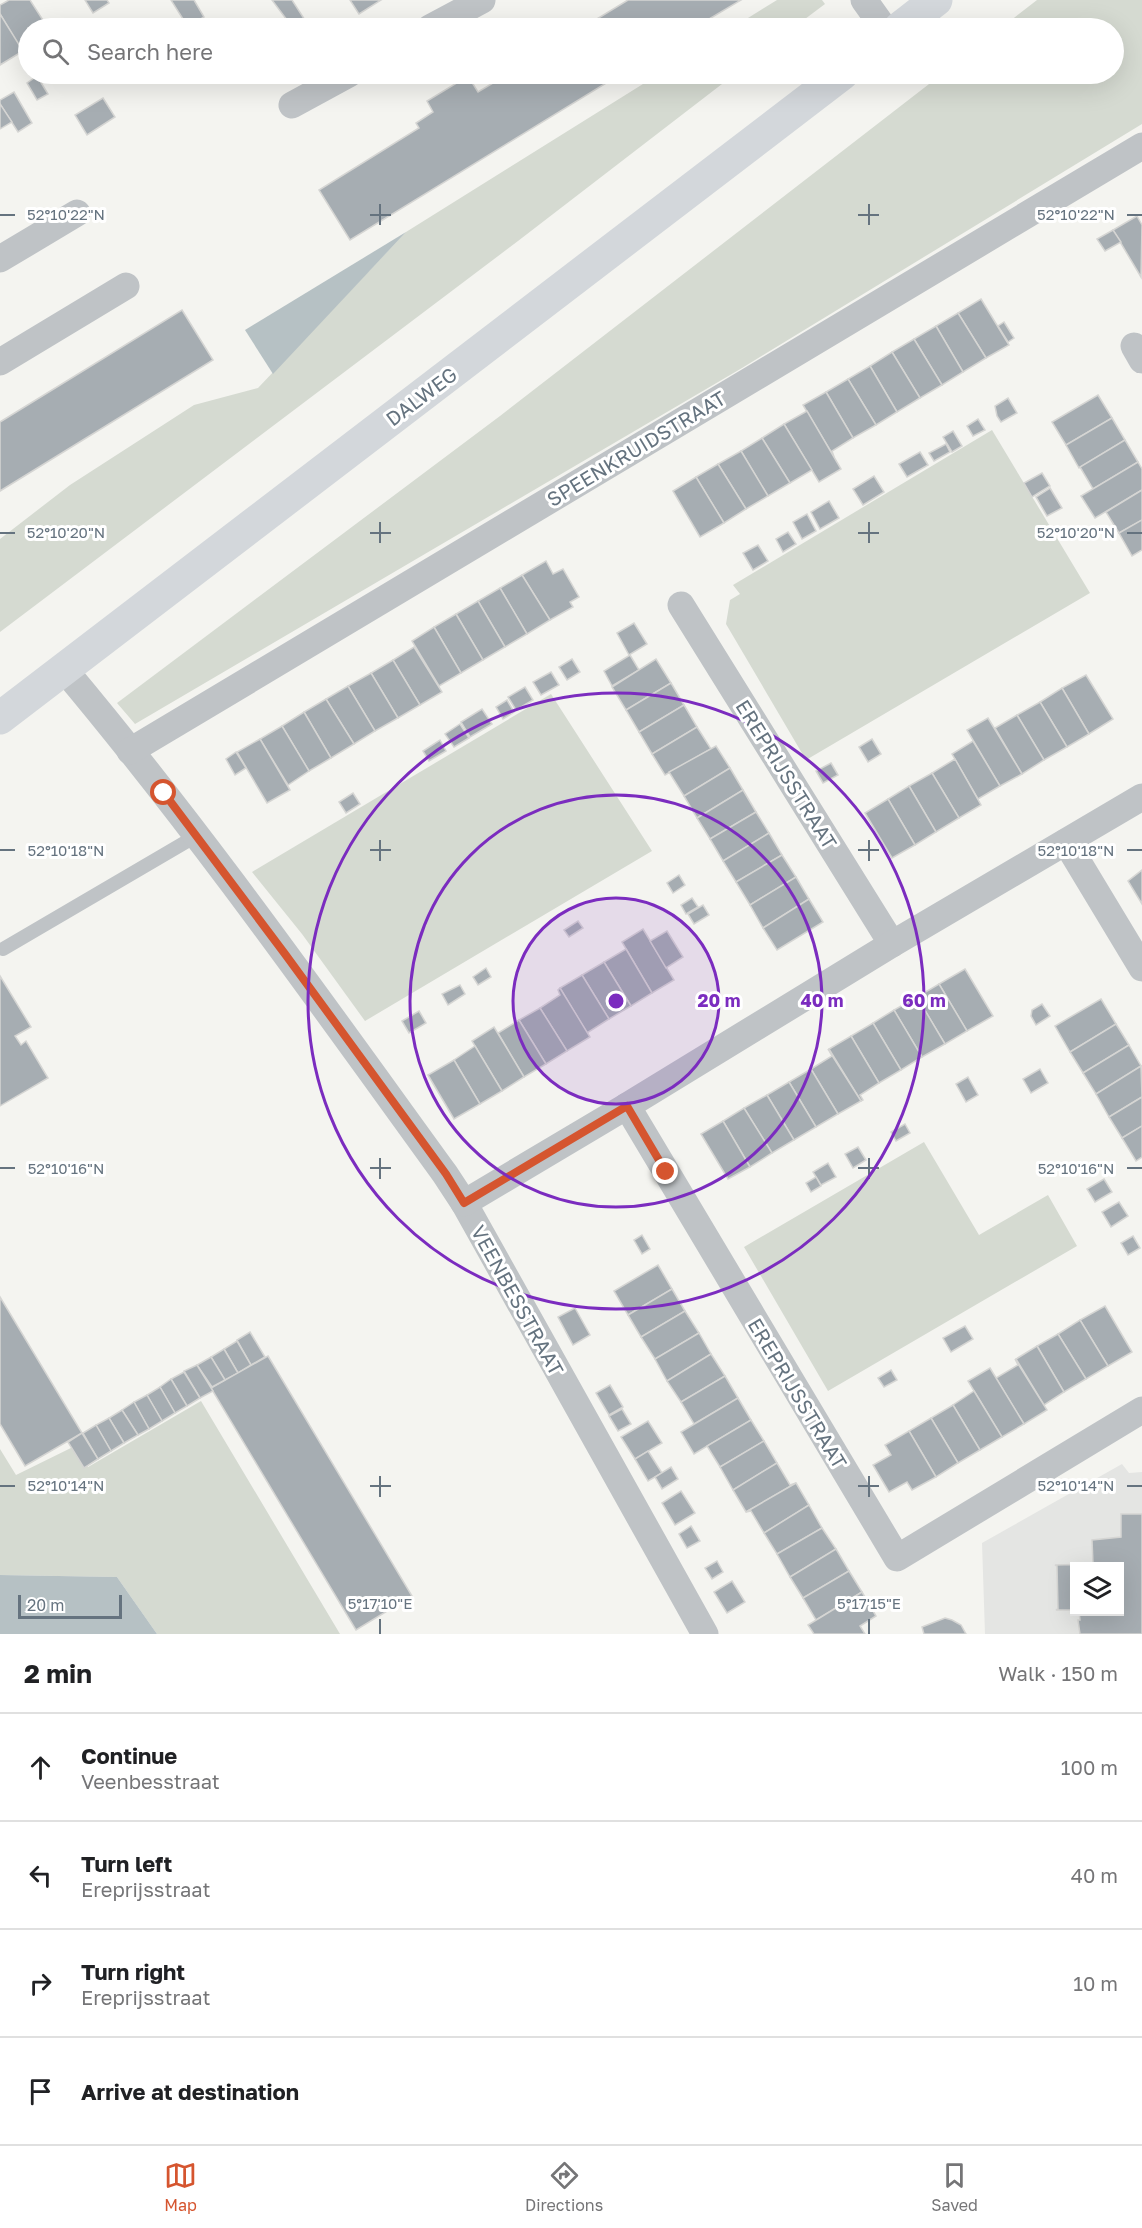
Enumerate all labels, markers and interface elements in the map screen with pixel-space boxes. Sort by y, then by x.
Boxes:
search box [18,18,1124,84]
icon: search [39,35,72,68]
text: Search here [87,38,213,65]
text: 52°10'22"N [27,205,105,223]
text: 52°10'22"N [1037,205,1115,223]
street label: DALWEG [381,362,461,430]
street label: SPEENKRUIDSTRAAT [542,385,730,511]
text: 52°10'20"N [27,523,105,541]
text: 52°10'20"N [1037,523,1115,541]
street label: EREPRIJSSTRAAT [731,695,843,853]
route start [150,779,176,805]
text: 52°10'18"N [28,841,104,859]
text: 52°10'18"N [1038,841,1114,859]
text: 20 m [698,989,740,1011]
text: 40 m [800,989,844,1011]
text: 60 m [902,989,946,1011]
centre of rings [606,991,626,1011]
route end [652,1158,678,1184]
text: 52°10'16"N [28,1159,104,1177]
text: 52°10'16"N [1038,1159,1114,1177]
street label: VEENBESSTRAAT [467,1221,569,1379]
street label: EREPRIJSSTRAAT [744,1313,852,1473]
text: 52°10'14"N [28,1476,104,1494]
text: 52°10'14"N [1038,1476,1114,1494]
map controls [1070,1562,1124,1616]
button: layers [1070,1562,1124,1616]
scale bar [18,1592,122,1620]
text: 5°17'10"E [348,1594,412,1612]
text: 5°17'15"E [837,1594,901,1612]
text: 20 m [27,1595,64,1615]
text: 2 min [24,1658,92,1689]
text: Walk · 150 m [998,1661,1118,1685]
text: Continue [81,1742,177,1769]
icon: ahead [24,1751,57,1784]
text: 100 m [1061,1755,1118,1779]
text: Veenbesstraat [81,1769,220,1793]
text: Turn left [81,1850,172,1877]
icon: left [24,1859,57,1892]
text: 40 m [1071,1863,1118,1887]
text: Ereprijsstraat [81,1877,210,1901]
text: Turn right [81,1958,185,1985]
icon: right [24,1967,57,2000]
text: 10 m [1073,1971,1118,1995]
text: Ereprijsstraat [81,1985,210,2009]
icon: arrive [24,2075,57,2108]
text: Arrive at destination [81,2078,299,2105]
tab: Map [164,2159,197,2215]
tab: Directions [525,2159,603,2215]
tab: Saved [931,2159,978,2215]

